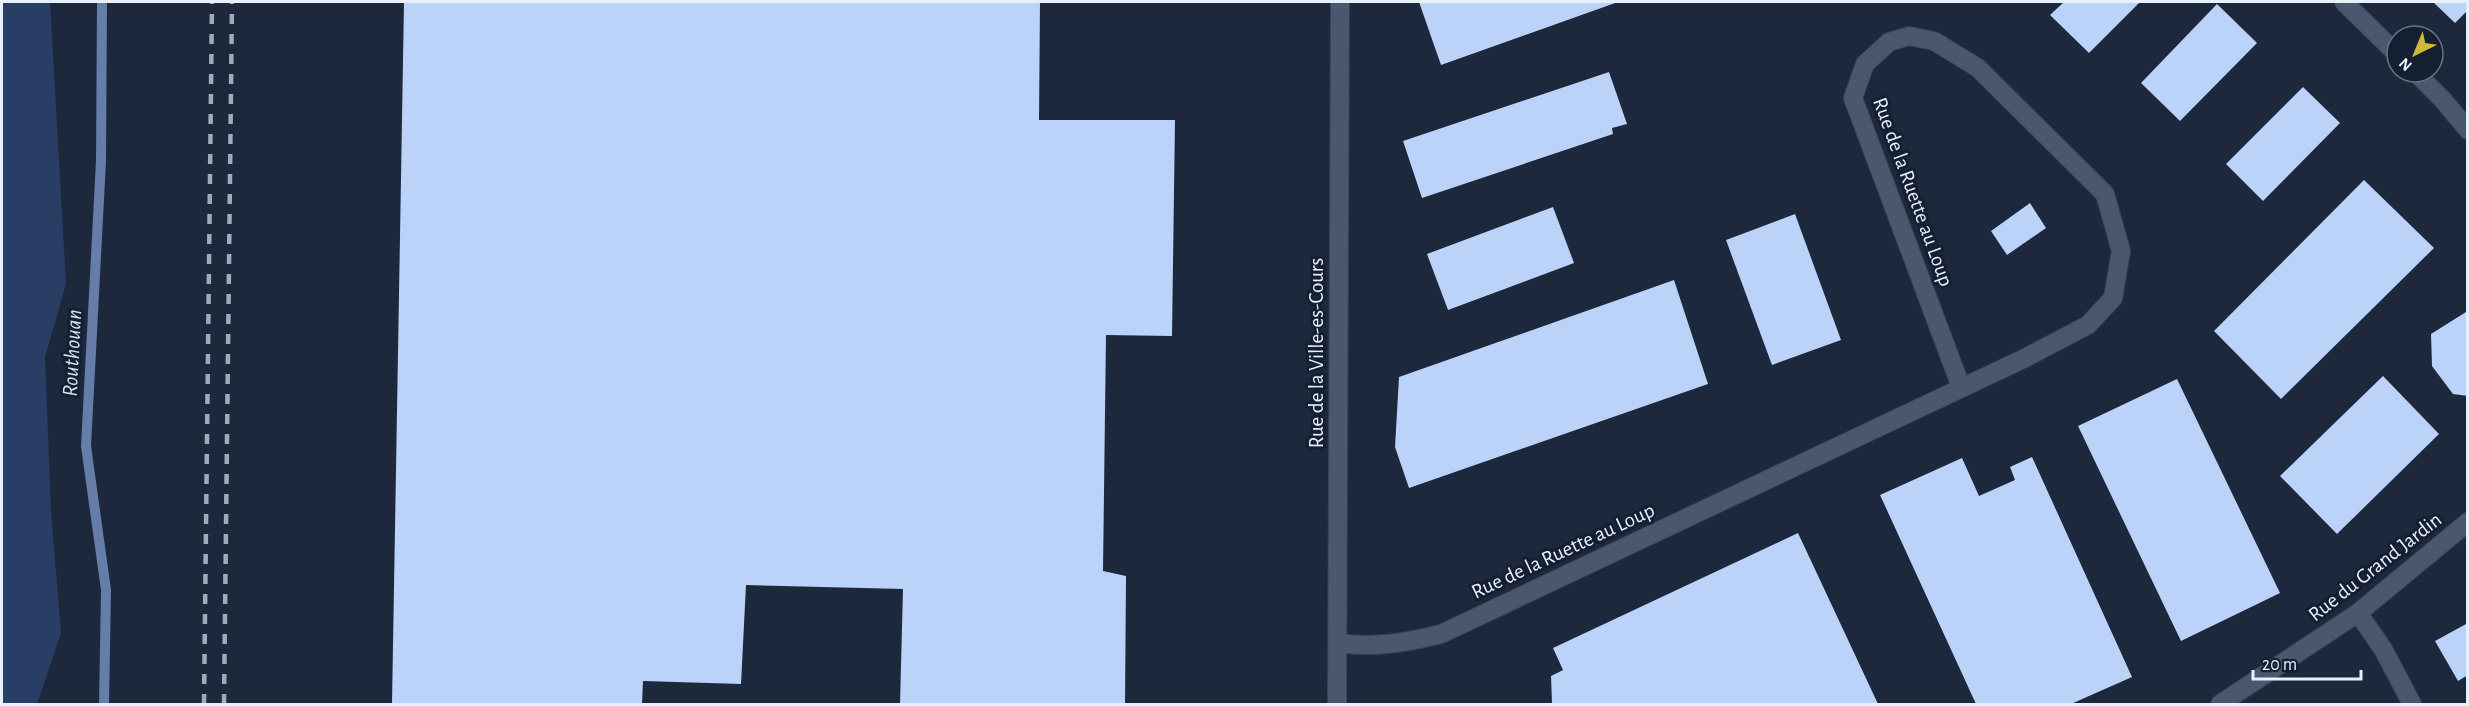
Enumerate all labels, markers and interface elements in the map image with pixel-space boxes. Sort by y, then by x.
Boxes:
north arrow [2385,24,2445,84]
text: N [2396,55,2415,74]
street label: Rue de la Ruette au Loup [1869,95,1957,289]
street label: Rue de la Ville-es-Cours [1306,258,1327,448]
water label: Routhouan [59,309,85,397]
street label: Rue de la Ruette au Loup [1468,499,1658,603]
street label: Rue du Grand Jardin [2304,509,2446,625]
scale bar [2253,643,2361,681]
text: 20 m [2262,656,2297,674]

